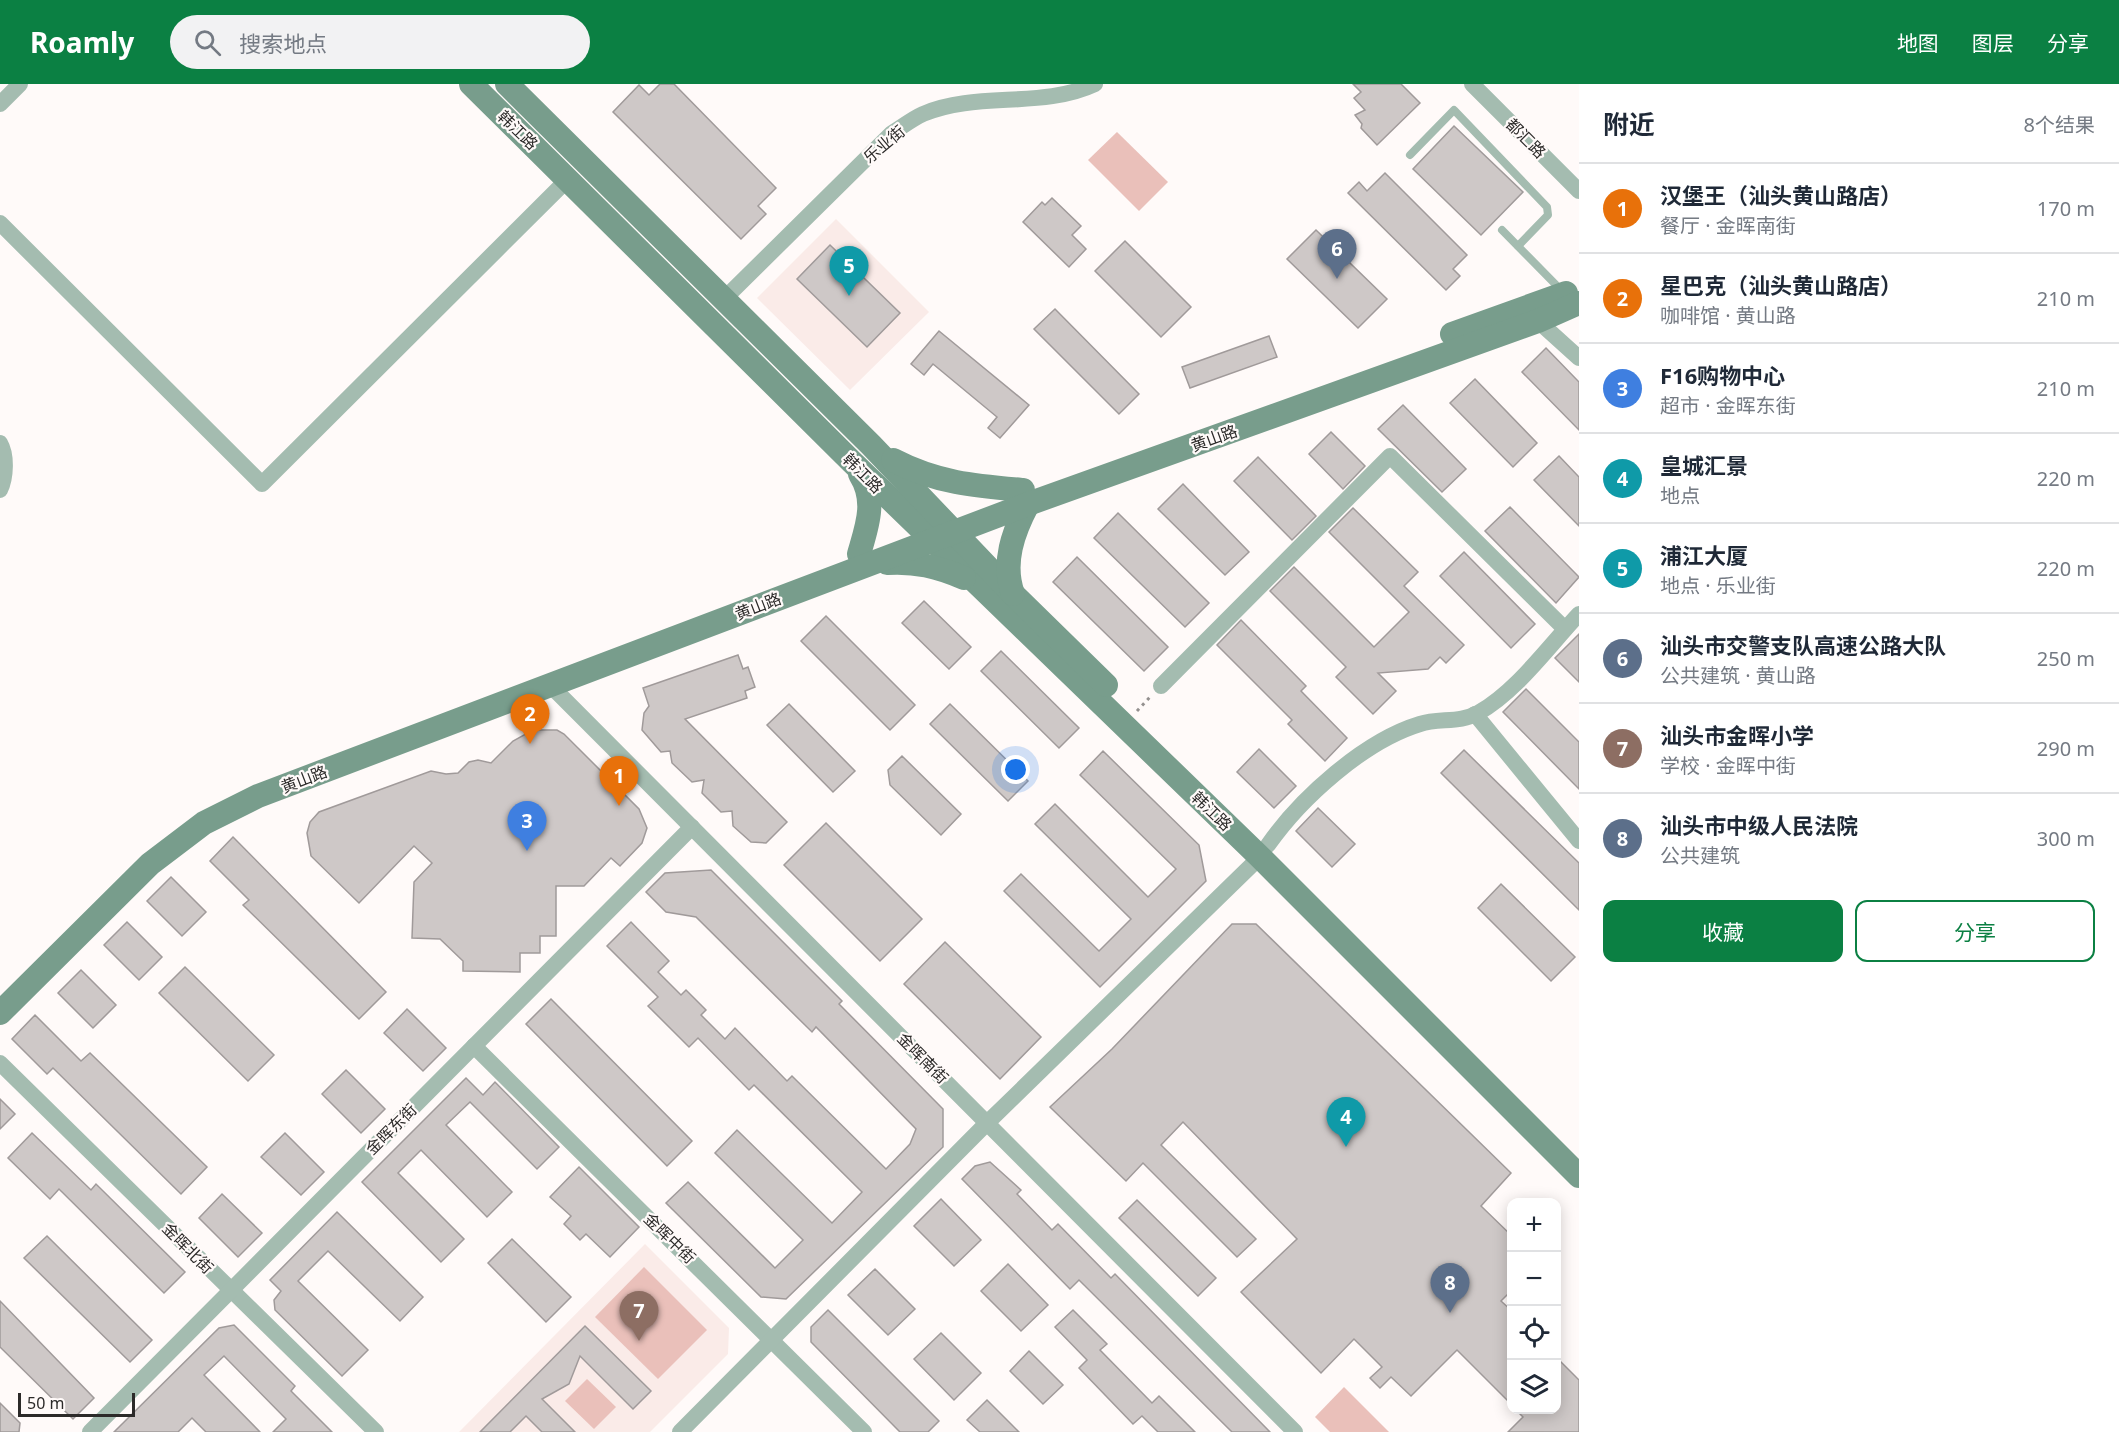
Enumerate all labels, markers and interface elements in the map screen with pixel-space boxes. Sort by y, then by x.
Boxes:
search box [170,15,590,69]
text: Roamly [30,23,134,61]
icon: search [191,26,224,59]
text: 搜索地点 [239,28,327,58]
text: 地图 [1897,29,1939,57]
text: 图层 [1972,29,2014,57]
text: 分享 [2047,29,2089,57]
street label: 韩江路 [493,105,543,155]
text: 附近 [1603,106,1655,142]
text: 8个结果 [2024,111,2095,138]
street label: 都汇路 [1501,113,1551,163]
street label: 乐业街 [859,120,909,168]
text: 汉堡王（汕头黄山路店） [1660,180,1902,210]
text: 1 [1617,195,1628,222]
text: 170 m [2037,195,2095,222]
text: 餐厅 · 金晖南街 [1660,212,1796,239]
pin: 6 [1318,230,1356,279]
pin: 5 [830,246,868,296]
text: 星巴克（汕头黄山路店） [1660,270,1902,300]
text: 2 [1617,285,1628,312]
text: 210 m [2037,285,2095,312]
text: 咖啡馆 · 黄山路 [1660,302,1796,329]
text: F16购物中心 [1660,360,1785,390]
text: 3 [1617,375,1628,402]
text: 210 m [2037,375,2095,402]
text: 超市 · 金晖东街 [1660,392,1796,419]
street label: 黄山路 [1188,419,1240,457]
street label: 韩江路 [838,448,888,498]
text: 皇城汇景 [1660,450,1748,480]
text: 4 [1617,465,1628,492]
text: 220 m [2037,465,2095,492]
text: 地点 [1660,482,1700,509]
text: 浦江大厦 [1660,540,1748,570]
text: 5 [1617,555,1628,582]
text: 220 m [2037,555,2095,582]
text: 地点 · 乐业街 [1660,572,1776,599]
street label: 黄山路 [732,587,784,625]
text: 汕头市交警支队高速公路大队 [1660,630,1946,660]
text: 6 [1617,645,1628,672]
text: 250 m [2037,645,2095,672]
text: 公共建筑 · 黄山路 [1660,662,1816,689]
pin: 2 [510,694,550,744]
text: 汕头市金晖小学 [1660,720,1814,750]
text: 7 [1617,735,1628,762]
text: 290 m [2037,735,2095,762]
text: 学校 · 金晖中街 [1660,752,1796,779]
your location [1001,755,1030,784]
pin: 1 [600,756,638,806]
street label: 黄山路 [278,760,330,798]
street label: 韩江路 [1187,786,1237,836]
pin: 3 [508,802,546,851]
text: 汕头市中级人民法院 [1660,810,1858,840]
text: 8 [1617,825,1628,852]
text: 300 m [2037,825,2095,852]
text: 公共建筑 [1660,842,1740,869]
button: 收藏 [1603,900,1843,962]
button: 分享 [1855,900,2095,962]
street label: 金晖南街 [893,1028,953,1088]
pin: 4 [1326,1098,1366,1147]
street label: 金晖东街 [361,1099,421,1159]
map controls [1507,1198,1561,1414]
button: + [1507,1198,1561,1252]
street label: 金晖中街 [639,1208,701,1268]
street label: 金晖北街 [158,1218,218,1278]
button: − [1507,1252,1561,1306]
pin: 8 [1430,1264,1470,1313]
pin: 7 [620,1292,658,1341]
button: locate [1507,1306,1561,1360]
button: layers [1507,1360,1561,1414]
scale bar [18,1390,135,1418]
text: 50 m [27,1392,64,1414]

